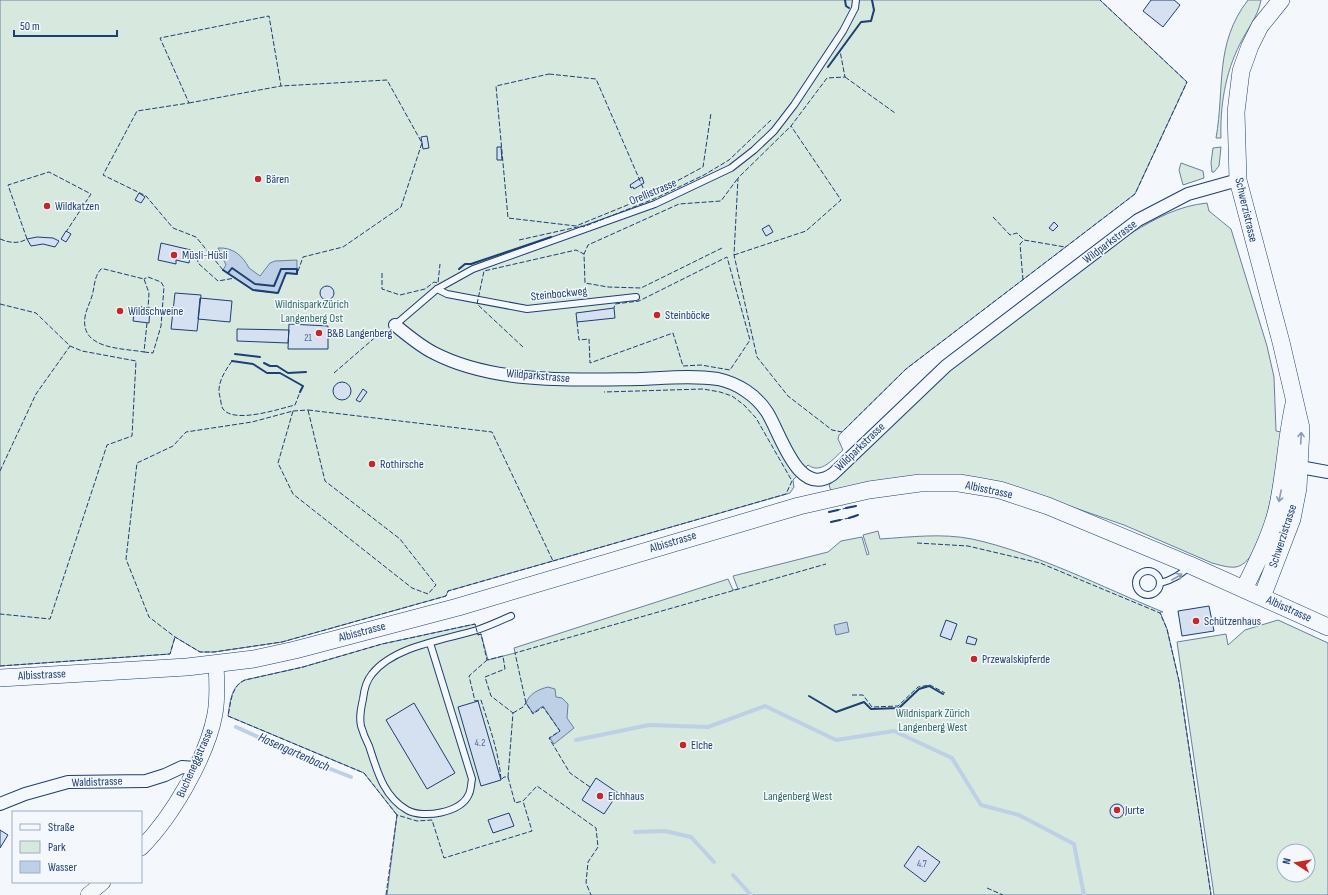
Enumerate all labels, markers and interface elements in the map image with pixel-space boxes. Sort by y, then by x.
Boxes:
scale bar [14,12,117,38]
text: 50 m [20,19,40,34]
place label: Bären [266,172,289,187]
marker: Bären [253,174,263,184]
street label: Orellistrasse [627,175,679,209]
street label: Schwerzistrasse [1231,176,1261,244]
place label: Wildkatzen [55,199,99,214]
marker: Wildkatzen [42,201,52,211]
street label: Wildparkstrasse [1080,217,1140,267]
place label: Müsli-Hüsli [182,248,228,263]
marker: Müsli-Hüsli [169,250,179,260]
street label: Steinbockweg [530,284,588,304]
park label: Wildnispark Zürich Langenberg Ost [275,297,349,326]
place label: Wildschweine [128,304,183,319]
marker: Wildschweine [115,306,125,316]
place label: Steinböcke [665,308,710,323]
marker: Steinböcke [652,310,662,320]
place label: B&B Langenberg [327,326,392,341]
marker: B&B Langenberg [314,328,324,338]
house number: 21 [304,332,312,344]
street label: Wildparkstrasse [506,366,571,386]
street label: Wildparkstrasse [832,419,888,475]
one-way arrow [1297,432,1305,445]
place label: Rothirsche [380,457,424,472]
marker: Rothirsche [367,459,377,469]
street label: Albisstrasse [963,477,1014,502]
one-way arrow [1275,489,1283,502]
street label: Schwerzistrasse [1266,502,1300,570]
street label: Albisstrasse [647,528,698,556]
one-way arrow [1171,572,1183,580]
street label: Albisstrasse [1263,592,1314,626]
place label: Schützenhaus [1204,614,1261,629]
marker: Schützenhaus [1191,616,1201,626]
street label: Albisstrasse [336,618,387,646]
place label: Przewalskipferde [982,652,1050,667]
marker: Przewalskipferde [969,654,979,664]
street label: Albisstrasse [17,666,67,684]
park label: Wildnispark Zürich Langenberg West [896,706,970,735]
street label: Bucheneggstrasse [173,726,217,800]
water label: Hasengartenbach [256,729,333,775]
house number: 4.2 [475,737,485,749]
place label: Elche [691,738,713,753]
marker: Elche [678,740,688,750]
street label: Waldistrasse [71,774,123,790]
place label: Elchhaus [608,789,644,804]
park label: Langenberg West [764,789,833,804]
marker: Elchhaus [595,791,605,801]
place label: Jurte [1124,803,1145,818]
marker: Jurte [1112,805,1122,815]
legend [12,811,142,883]
text: Straße [48,820,75,835]
text: Park [48,840,66,855]
north arrow [1276,843,1316,883]
text: N [1280,857,1294,865]
house number: 4.7 [917,858,927,870]
text: Wasser [48,860,77,875]

